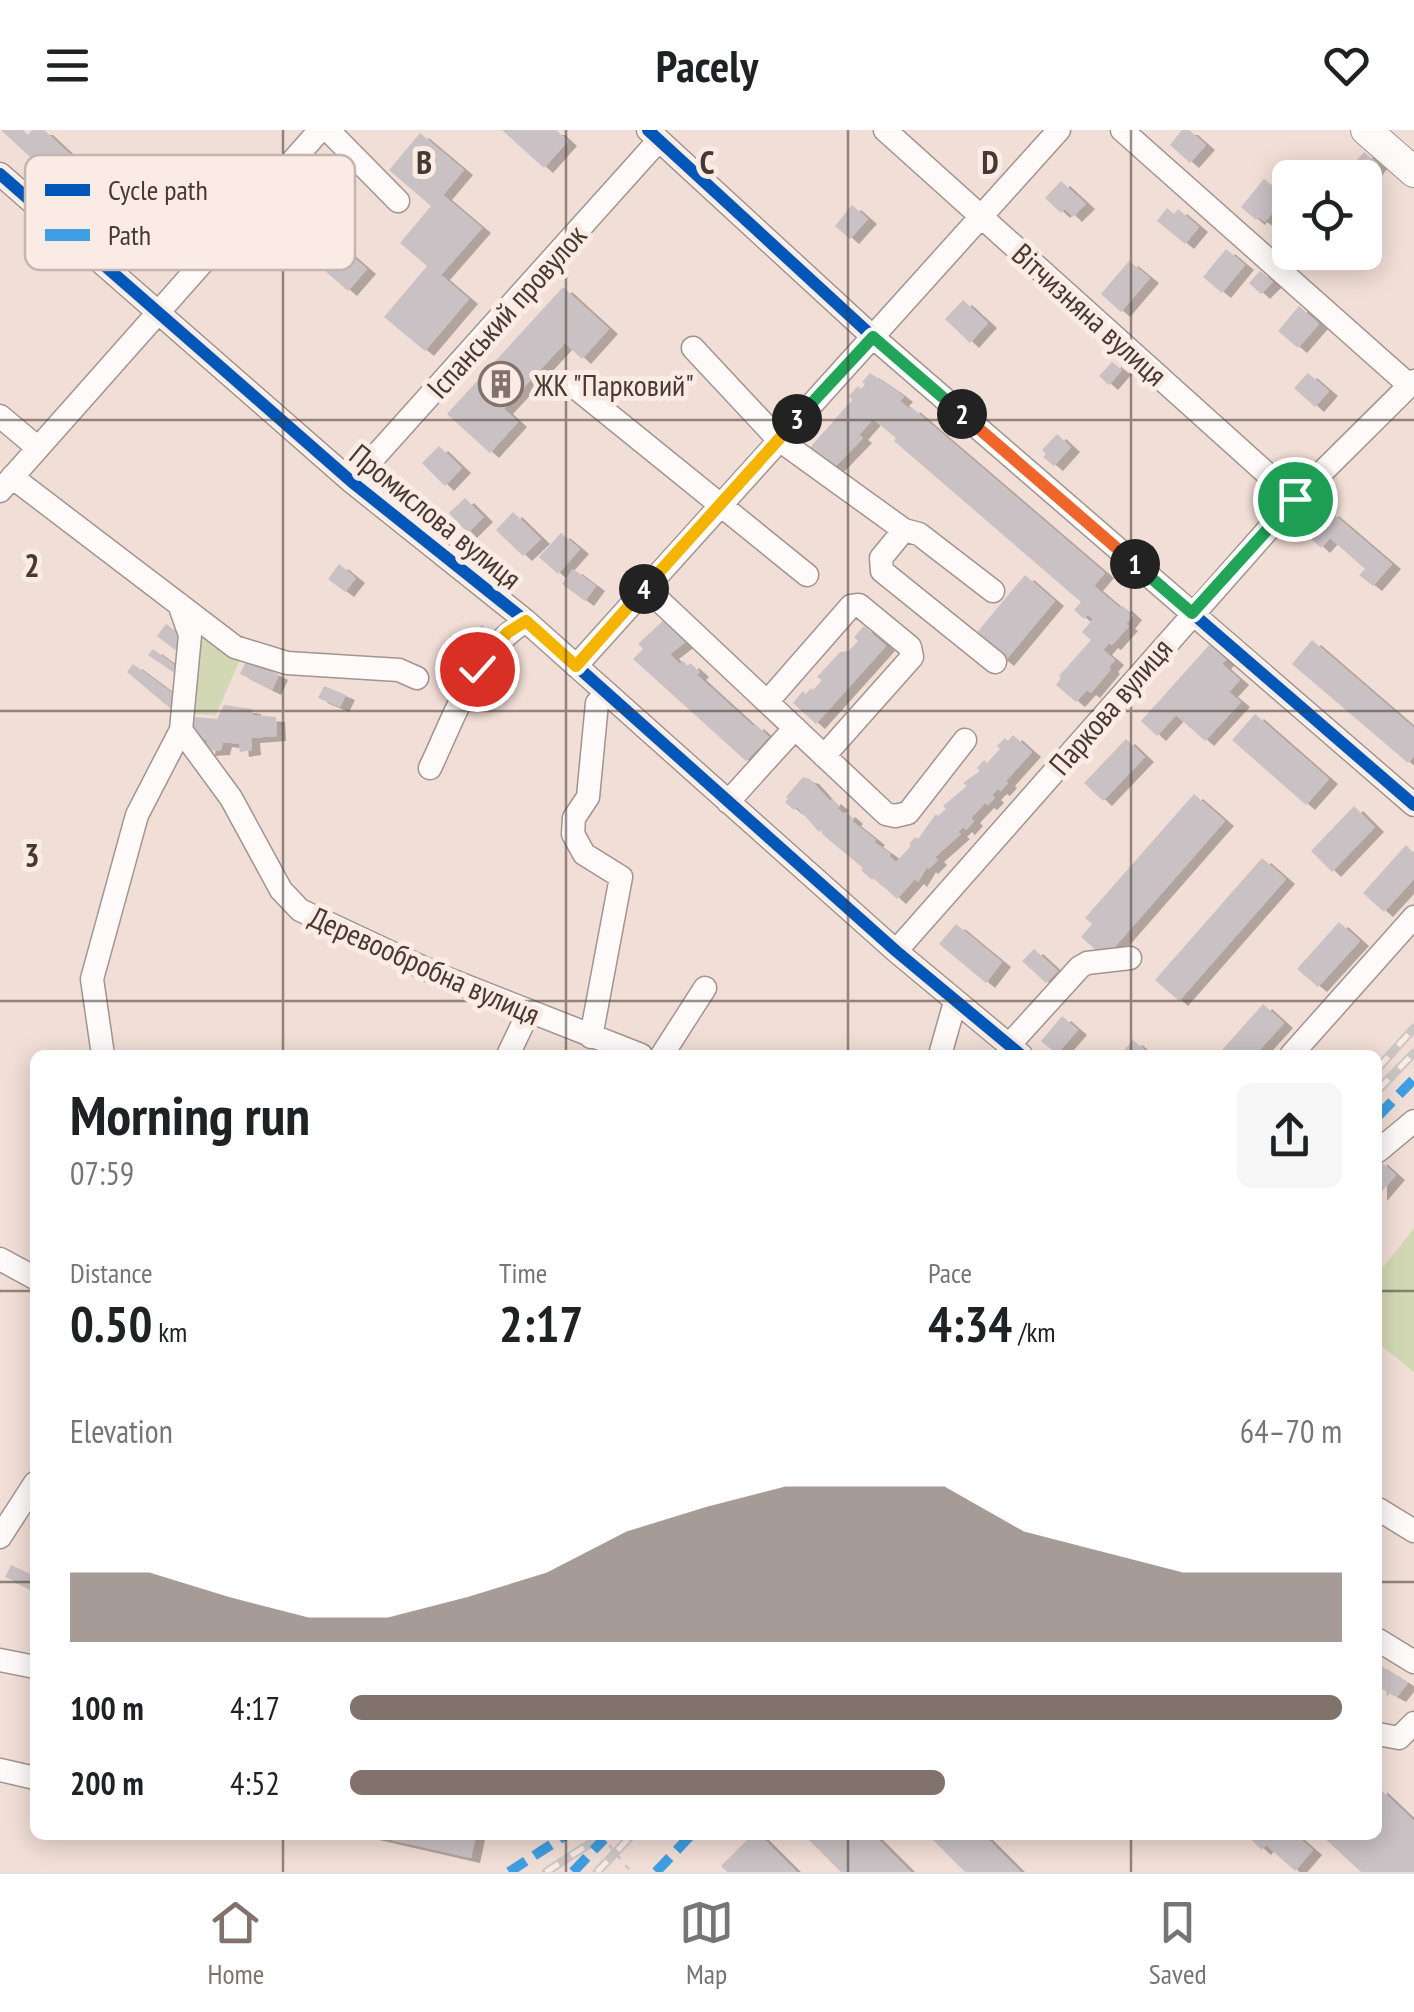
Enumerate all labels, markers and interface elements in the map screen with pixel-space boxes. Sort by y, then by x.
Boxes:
text: Pacely [656,36,758,94]
icon: menu [40,38,95,93]
icon: heart [1319,38,1374,93]
text: B [416,141,432,183]
text: C [700,141,715,183]
text: D [981,141,999,183]
legend [25,155,355,270]
map controls [1272,160,1382,270]
button: locate [1272,160,1382,270]
text: Cycle path [108,171,208,208]
text: Path [108,216,151,253]
street label: Іспанський провулок [418,216,595,406]
street label: Вітчизняна вулиця [1004,234,1176,394]
building icon: ЖК "Парковий" [478,361,524,407]
place label: ЖК "Парковий" [533,365,694,404]
pin: 2 [937,389,987,439]
pin: 3 [772,394,822,444]
text: 2 [955,395,969,432]
text: 3 [790,400,804,437]
street label: Промислова вулиця [342,435,530,597]
pin [1253,457,1338,542]
icon: arrive [1268,472,1323,527]
pin: 1 [1110,539,1160,589]
text: 2 [24,544,40,586]
text: 1 [1128,545,1142,582]
pin: 4 [619,564,669,614]
text: 4 [637,570,651,607]
pin [435,627,520,712]
street label: Паркова вулиця [1040,629,1180,783]
icon: check [450,642,505,697]
text: 3 [24,834,40,876]
street label: Деревообробна вулиця [304,897,546,1033]
text: Morning run [70,1079,310,1150]
button: share [1237,1083,1342,1188]
text: 07:59 [70,1152,134,1194]
text: Distance [70,1254,153,1291]
text: Time [499,1254,547,1291]
text: Pace [928,1254,972,1291]
text: 0.50 [70,1291,152,1356]
text: 2:17 [499,1291,583,1356]
text: 4:34 [928,1291,1012,1356]
text: km [152,1313,187,1350]
text: /km [1012,1313,1056,1350]
text: Elevation [70,1410,173,1452]
text: 64–70 m [1240,1410,1342,1452]
text: 100 m [70,1687,144,1729]
text: 4:17 [230,1687,280,1729]
text: 200 m [70,1762,144,1804]
text: 4:52 [230,1762,280,1804]
tab: Home [207,1895,264,1992]
tab: Map [679,1895,734,1992]
tab: Saved [1149,1895,1207,1992]

